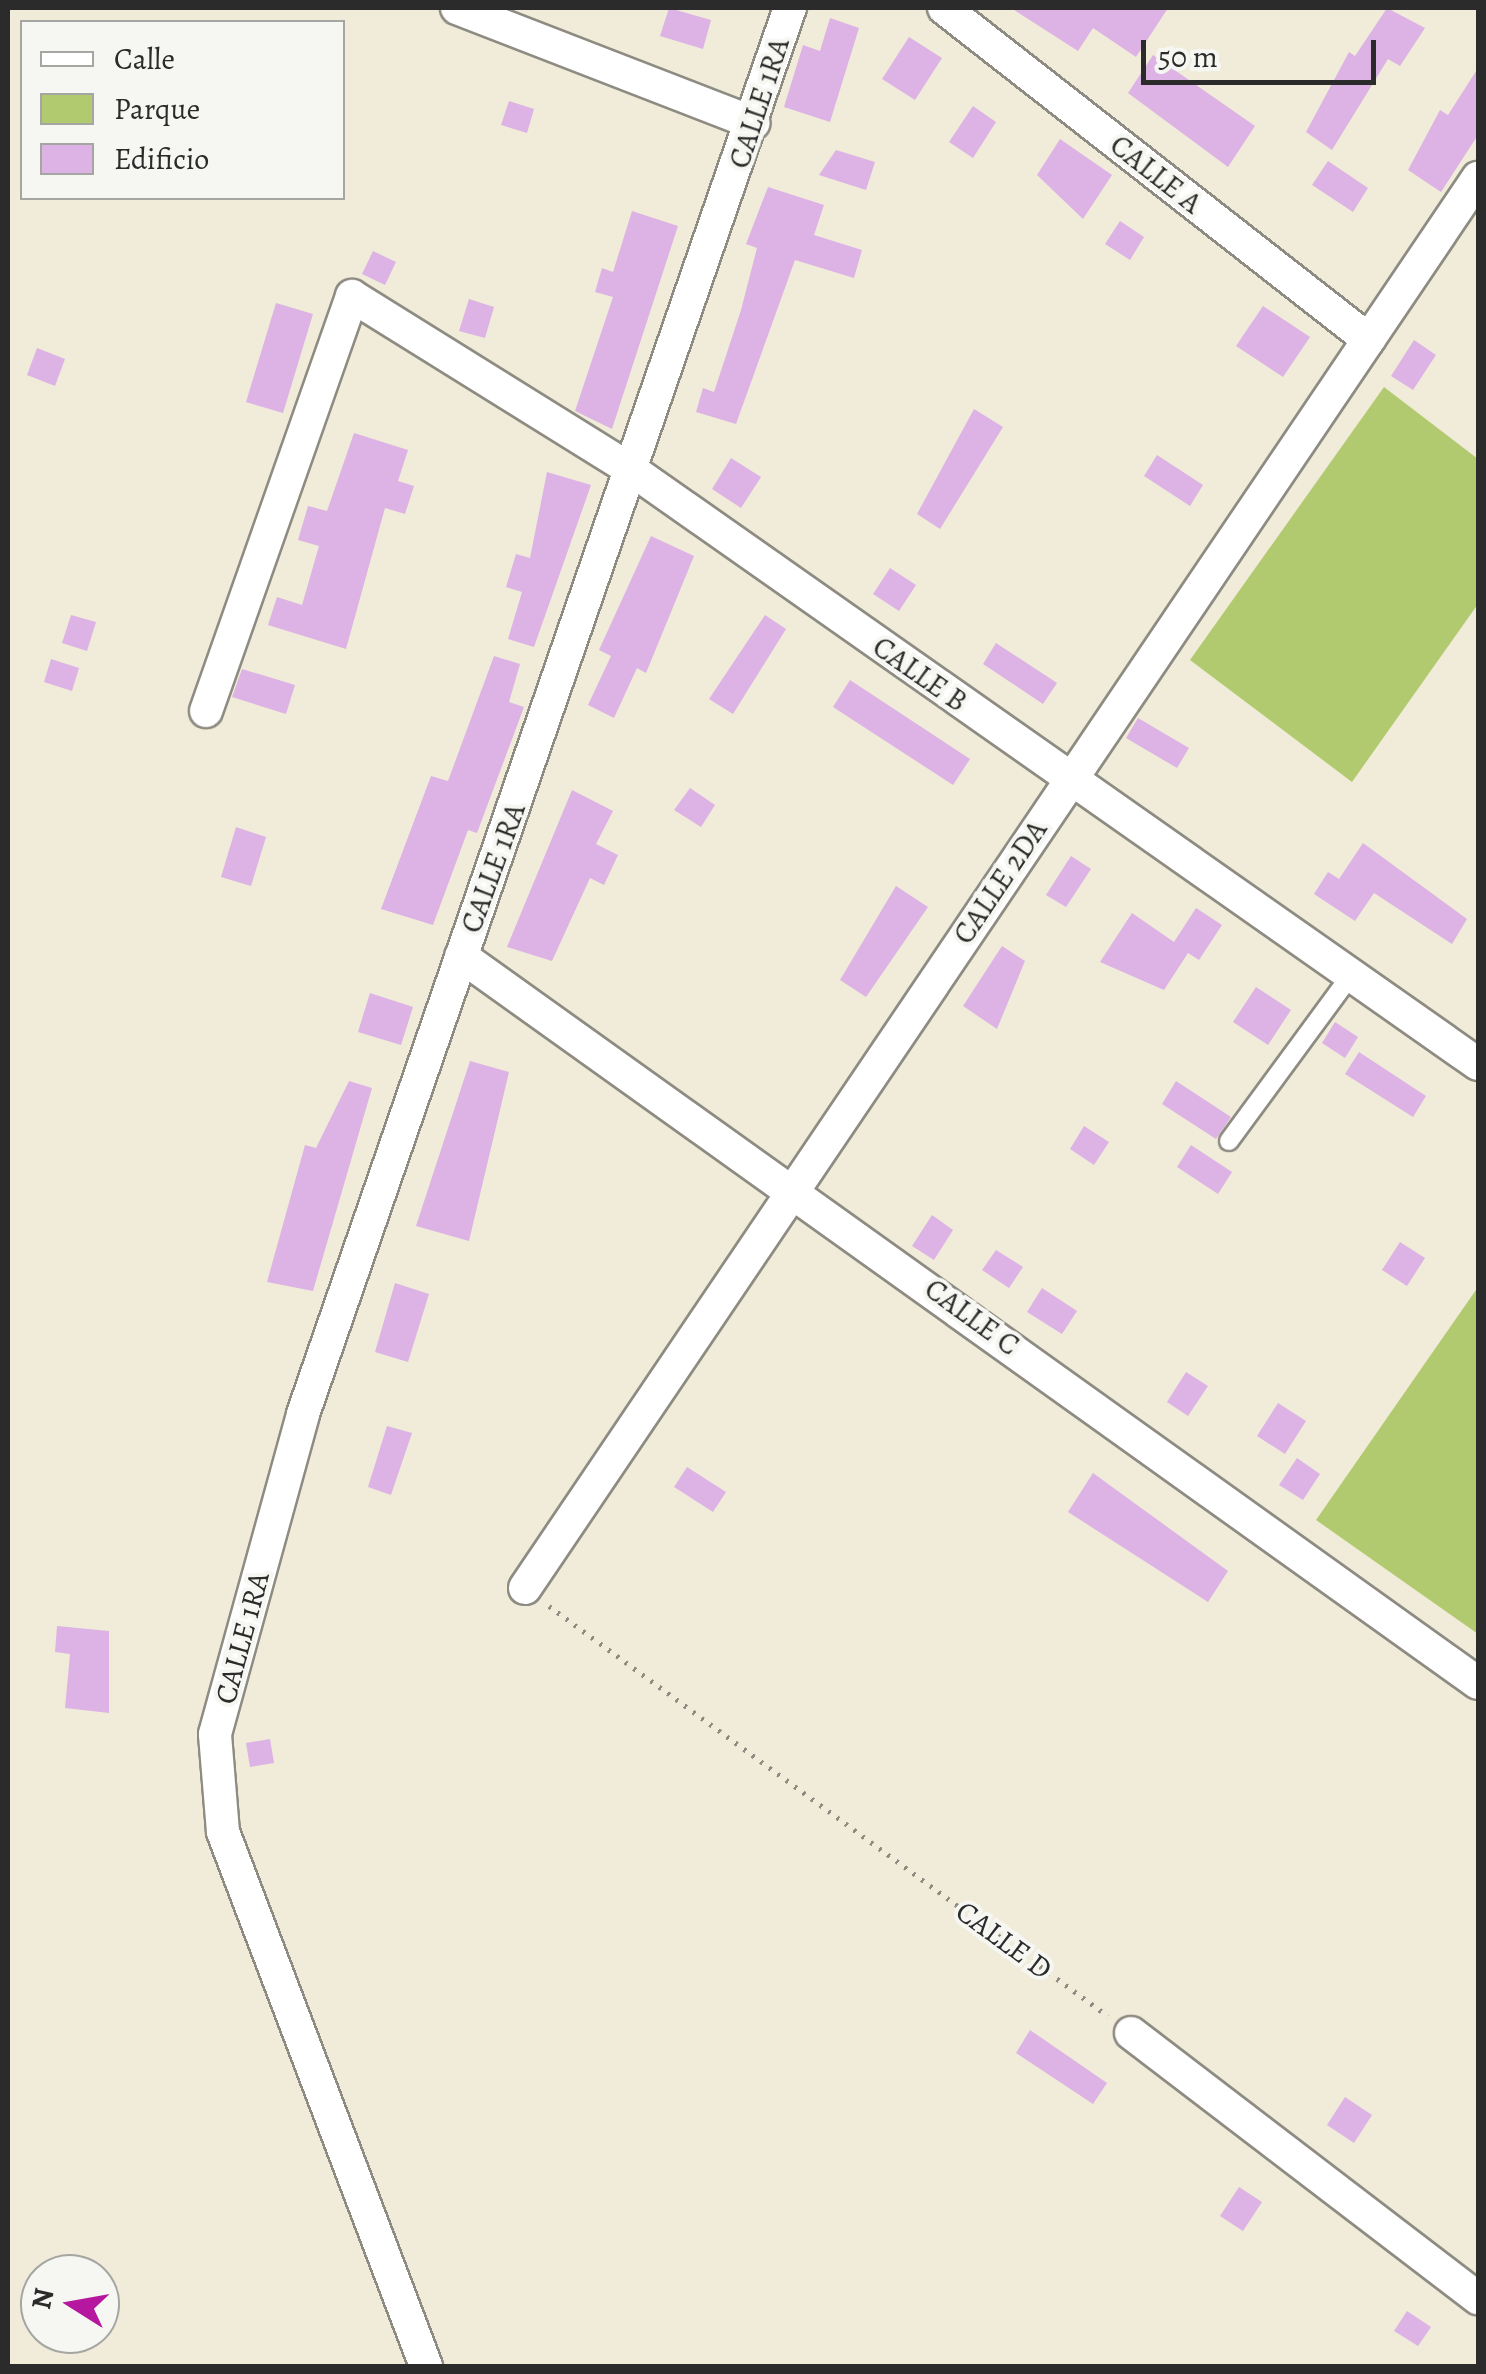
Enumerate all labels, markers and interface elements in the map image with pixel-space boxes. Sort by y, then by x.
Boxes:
legend [20,20,345,200]
scale bar [1146,20,1381,82]
street label: CALLE 1RA [721,33,797,173]
text: 50 m [1158,37,1218,77]
text: Calle [114,39,175,79]
text: Parque [114,89,200,129]
street label: CALLE A [1103,127,1209,221]
text: Edificio [114,139,209,179]
street label: CALLE B [866,629,974,719]
street label: CALLE 1RA [453,798,533,938]
street label: CALLE 2DA [945,813,1055,951]
street label: CALLE C [918,1271,1026,1363]
street label: CALLE 1RA [207,1568,277,1708]
street label: CALLE D [949,1893,1059,1987]
north arrow [20,2254,120,2354]
text: N [22,2285,63,2312]

